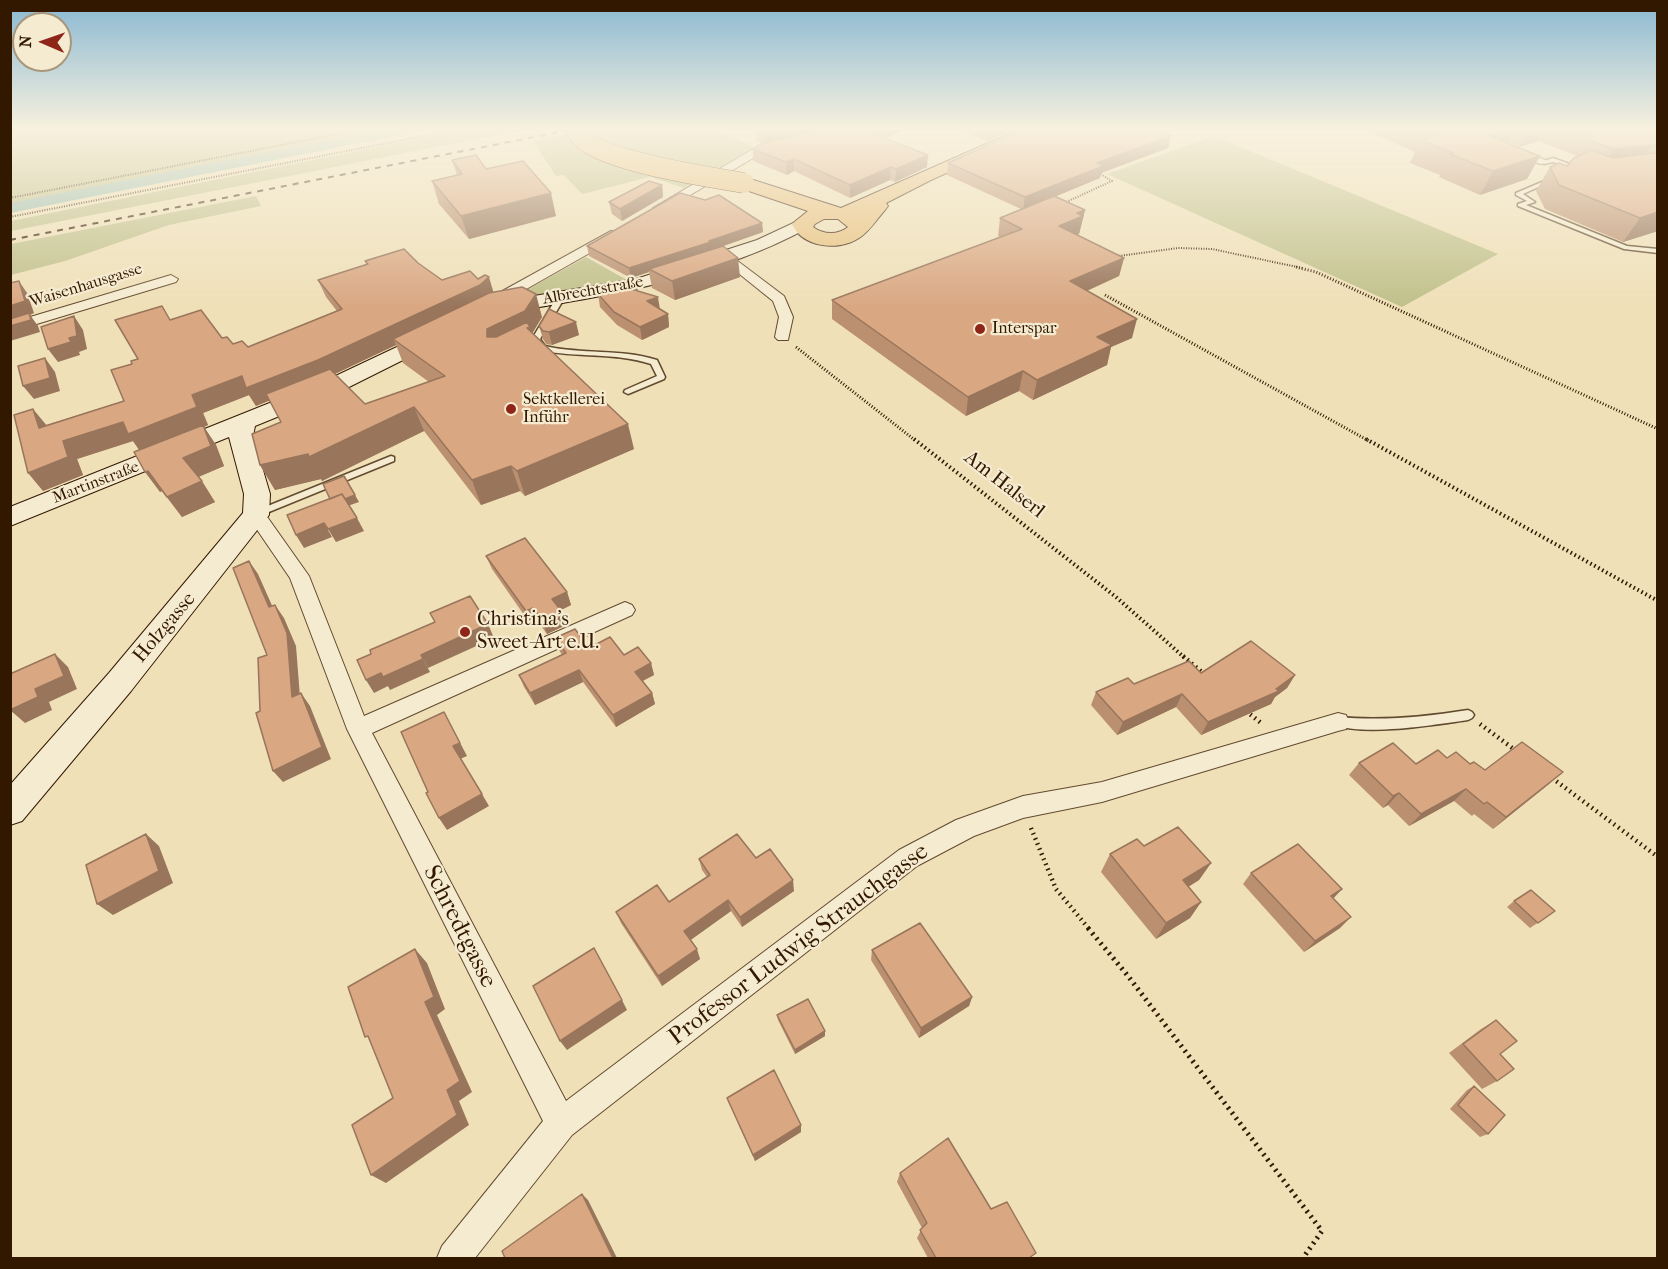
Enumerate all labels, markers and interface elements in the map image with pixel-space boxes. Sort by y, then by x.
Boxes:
north arrow [12,12,72,72]
text: N [16,35,35,48]
street label: Waisenhausgasse [27,260,145,312]
street label: Albrechtstraße [541,273,645,309]
place label: Interspar [992,319,1057,339]
marker: Interspar [973,322,987,336]
place label: Sektkellerei Inführ [523,390,605,428]
marker: Sektkellerei Inführ [504,402,518,416]
street label: Am Halserl [959,446,1049,524]
street label: Martinstraße [50,458,142,508]
street label: Holzgasse [129,588,201,668]
place label: Christina's Sweet-Art e.U. [477,608,599,655]
marker: Christina's Sweet-Art e.U. [458,625,472,639]
street label: Professor Ludwig Strauchgasse [663,838,935,1052]
street label: Schredtgasse [416,861,502,993]

